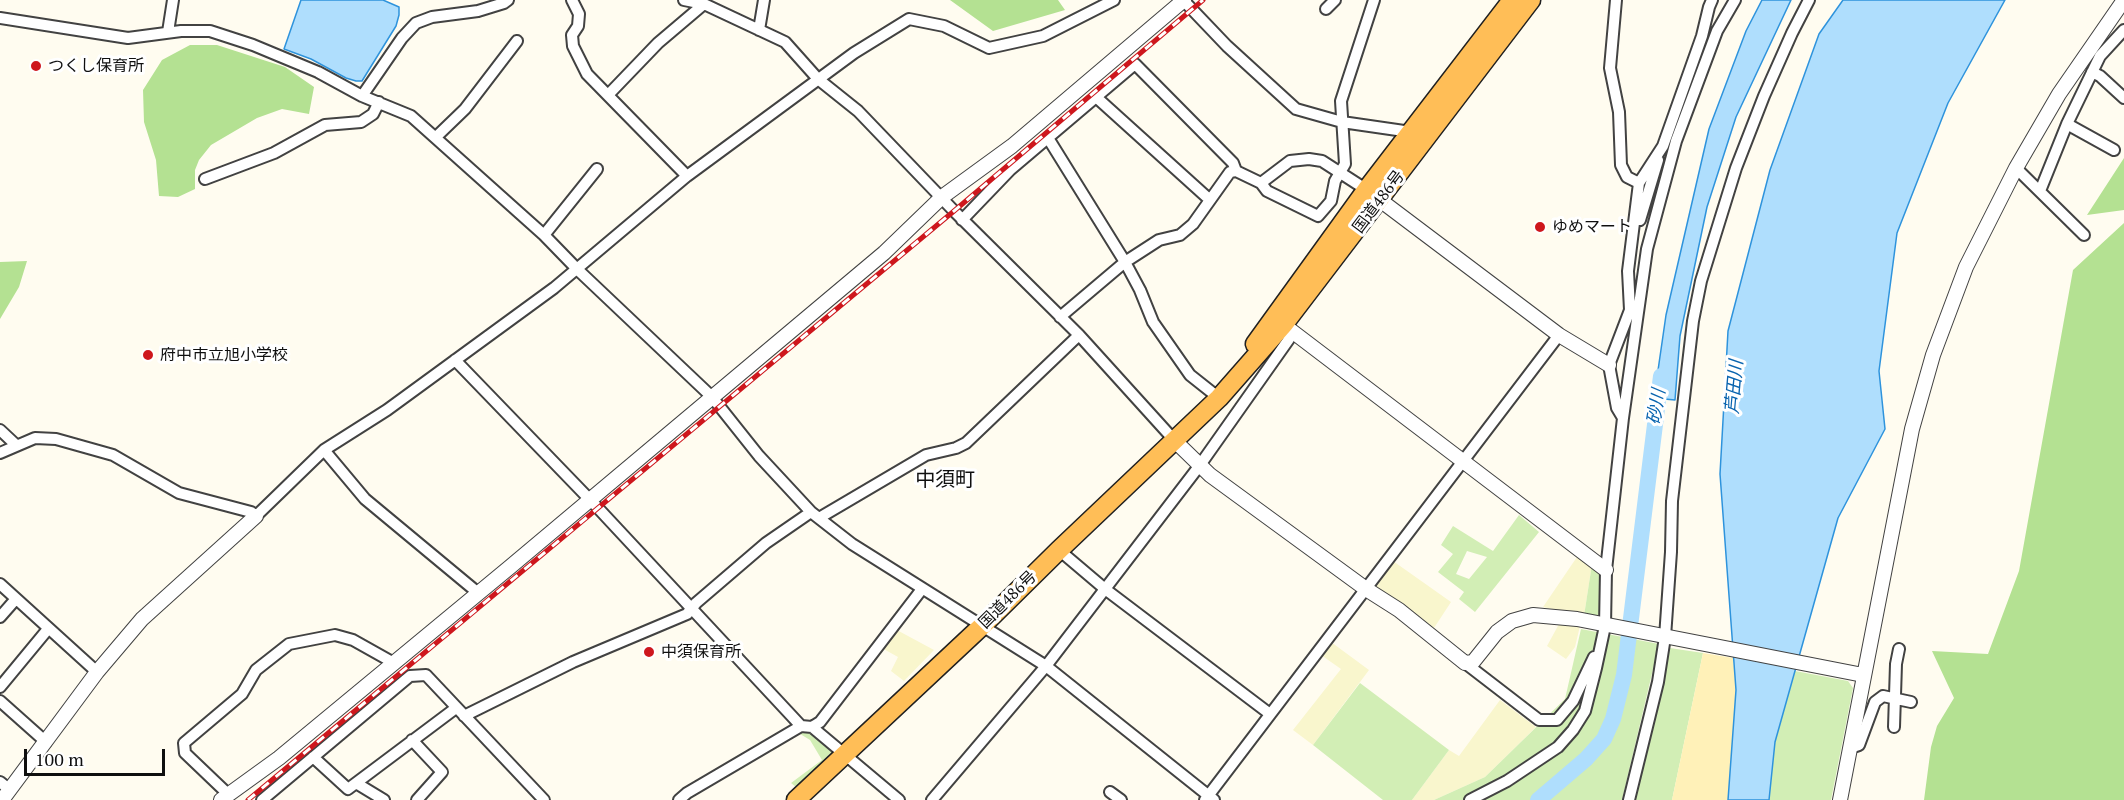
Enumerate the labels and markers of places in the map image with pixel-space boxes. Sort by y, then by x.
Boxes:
place label: つくし保育所 [48,56,144,76]
marker: つくし保育所 [29,59,43,73]
place label: ゆめマート [1552,217,1632,237]
marker: ゆめマート [1533,220,1547,234]
place label: 府中市立旭小学校 [160,345,288,365]
marker: 府中市立旭小学校 [141,348,155,362]
place label: 中須保育所 [661,642,741,662]
marker: 中須保育所 [642,645,656,659]

